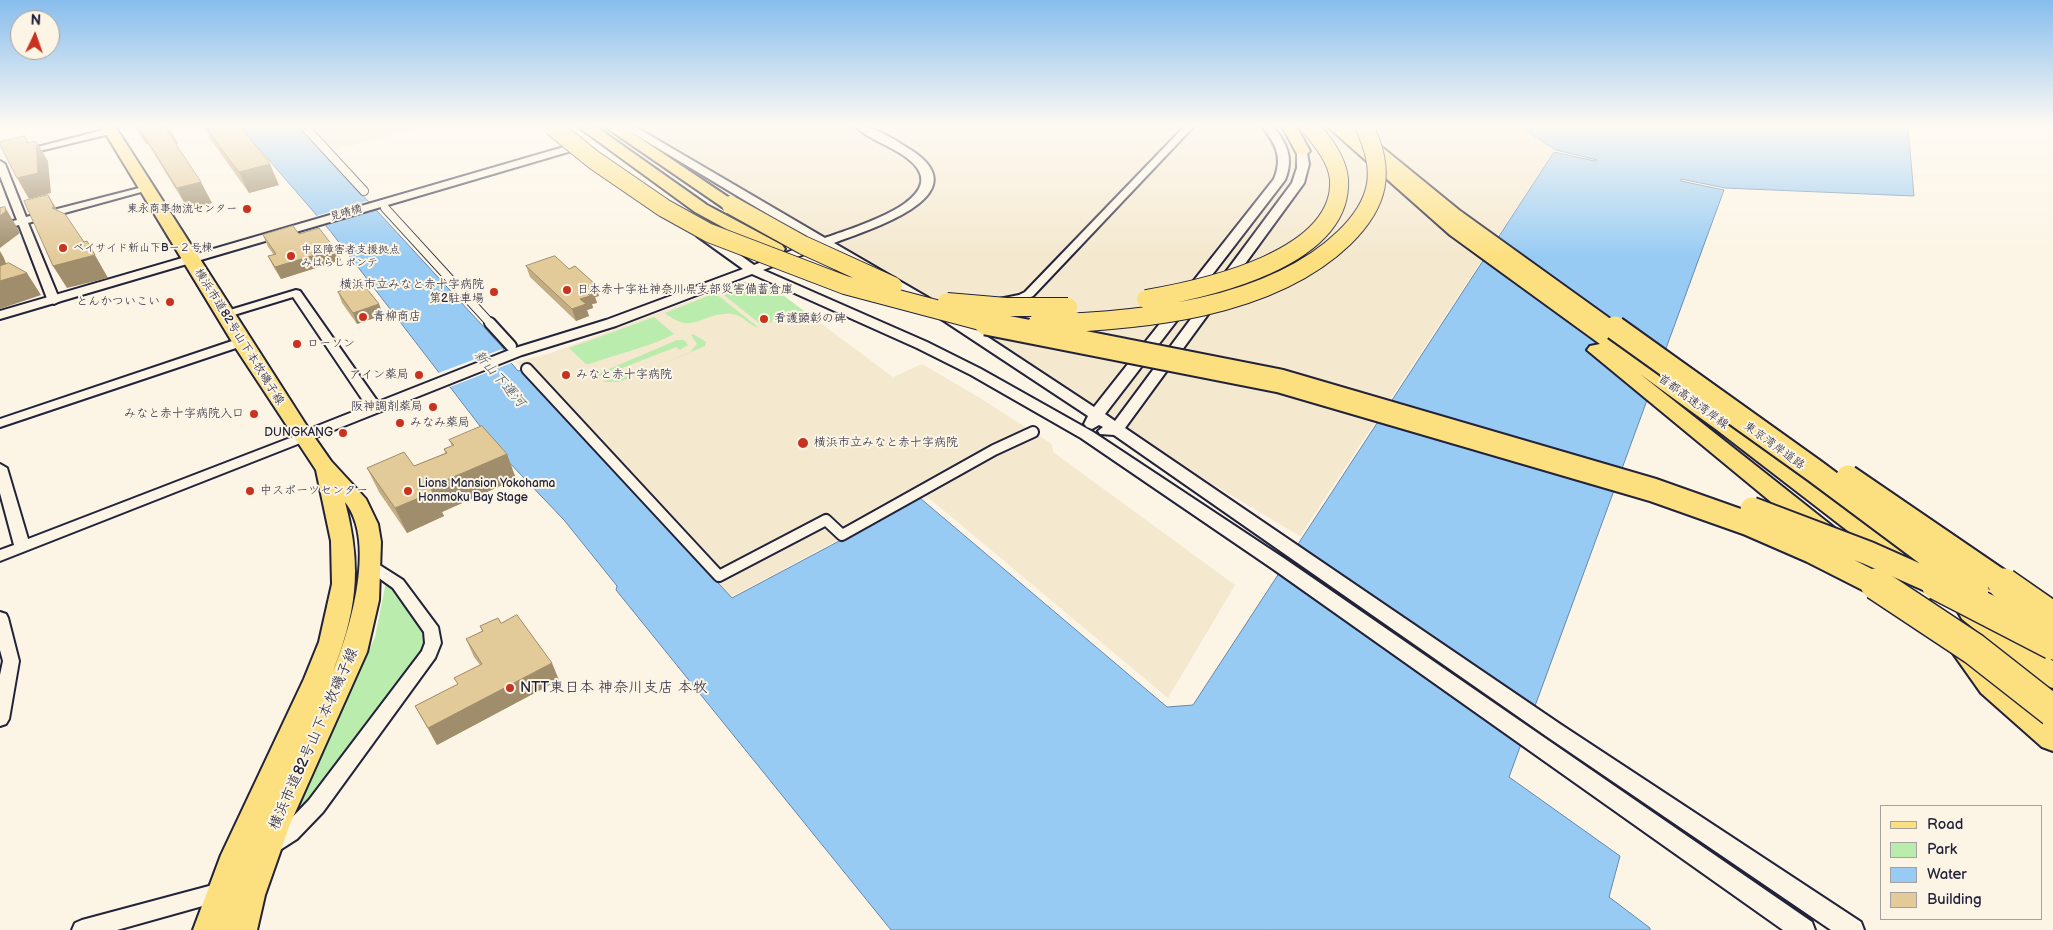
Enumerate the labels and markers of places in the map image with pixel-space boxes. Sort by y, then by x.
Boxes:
place label: 東永商事物流センター [127,202,237,216]
marker: 東永商事物流センター [241,203,253,215]
place label: ベイサイド新山下Bー２号棟 [73,241,213,255]
marker: ベイサイド新山下Bー２号棟 [57,242,69,254]
place label: 中区障害者支援拠点 みはらしポンテ [301,243,400,269]
marker: 中区障害者支援拠点 みはらしポンテ [285,250,297,262]
place label: 横浜市立みなと赤十字病院 第2駐車場 [340,278,484,306]
place label: 日本赤十字社神奈川県支部災害備蓄倉庫 [577,283,793,297]
marker: 日本赤十字社神奈川県支部災害備蓄倉庫 [561,284,573,296]
marker: 横浜市立みなと赤十字病院 第2駐車場 [488,286,500,298]
place label: とんかついこい [76,295,160,309]
marker: とんかついこい [164,296,176,308]
place label: 青柳商店 [373,310,421,324]
marker: 青柳商店 [357,311,369,323]
place label: 看護顕彰の碑 [774,312,846,326]
marker: 看護顕彰の碑 [758,313,770,325]
place label: ローソン [307,337,355,351]
marker: ローソン [291,338,303,350]
place label: アイン薬局 [349,368,409,382]
place label: みなと赤十字病院 [576,368,672,382]
marker: アイン薬局 [413,369,425,381]
marker: みなと赤十字病院 [560,369,572,381]
place label: 阪神調剤薬局 [351,400,423,414]
marker: 阪神調剤薬局 [427,401,439,413]
place label: みなと赤十字病院入口 [124,407,244,421]
marker: みなと赤十字病院入口 [248,408,260,420]
place label: みなみ薬局 [410,416,470,430]
marker: みなみ薬局 [394,417,406,429]
place label: DUNGKANG [264,426,333,440]
marker: DUNGKANG [337,427,349,439]
marker: 横浜市立みなと赤十字病院 [796,436,810,450]
place label: 横浜市立みなと赤十字病院 [814,436,958,450]
place label: Lions Mansion Yokohama Honmoku Bay Stage [418,477,555,505]
place label: 中スポーツセンター [260,484,368,498]
marker: 中スポーツセンター [244,485,256,497]
marker: Lions Mansion Yokohama Honmoku Bay Stage [402,485,414,497]
place label: NTT東日本 神奈川支店 本牧 [520,679,707,697]
marker: NTT東日本 神奈川支店 本牧 [504,682,516,694]

